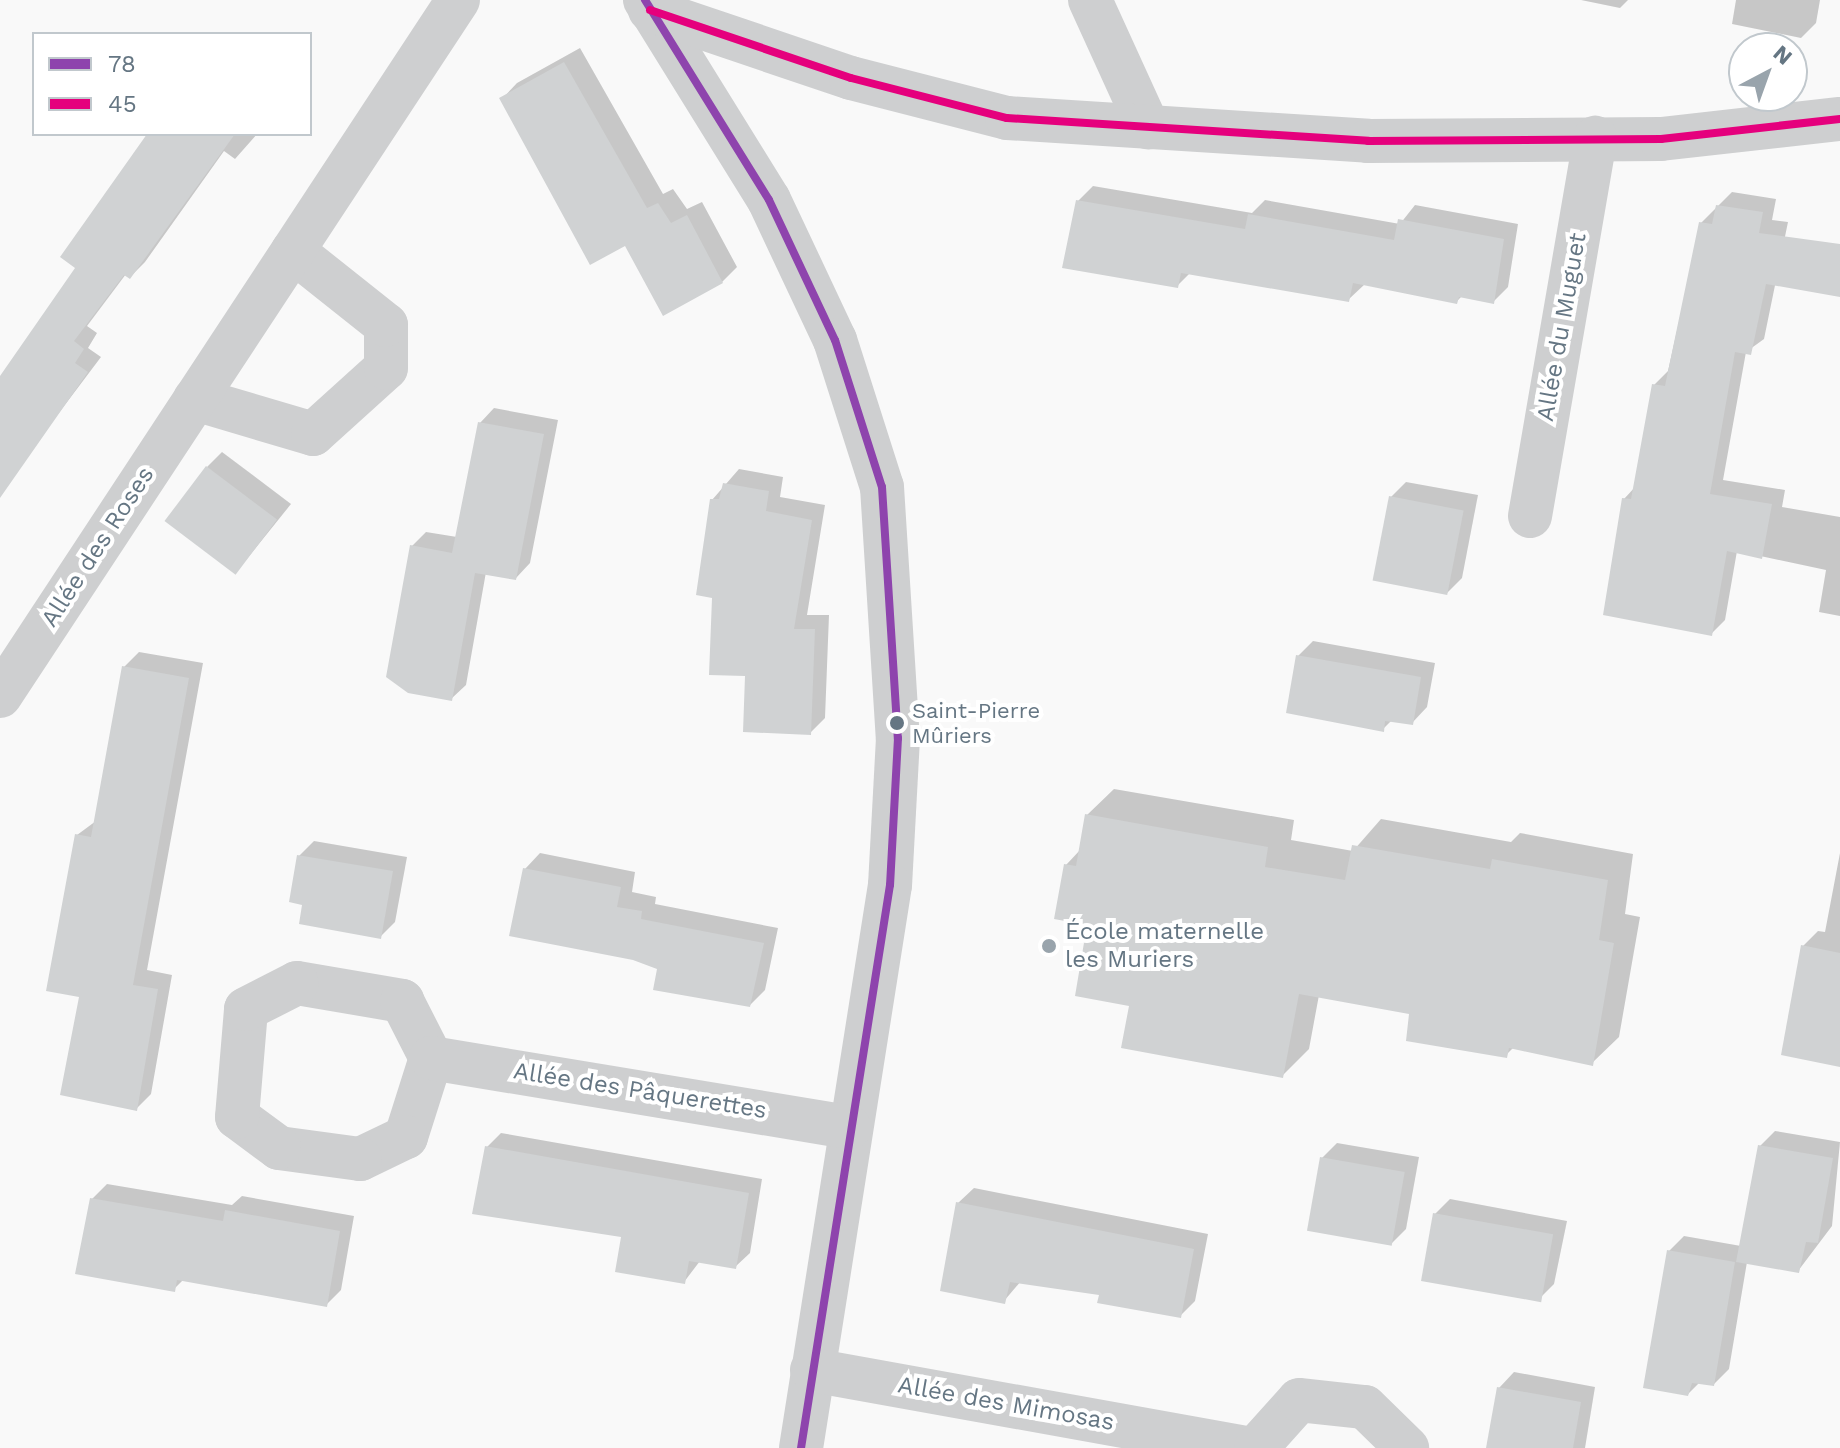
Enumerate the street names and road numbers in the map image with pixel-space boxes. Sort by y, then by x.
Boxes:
street label: Allée du Muguet [1531,231,1593,423]
street label: Allée des Roses [35,461,161,633]
street label: Allée des Pâquerettes [511,1057,769,1125]
street label: Allée des Mimosas [896,1371,1116,1437]

